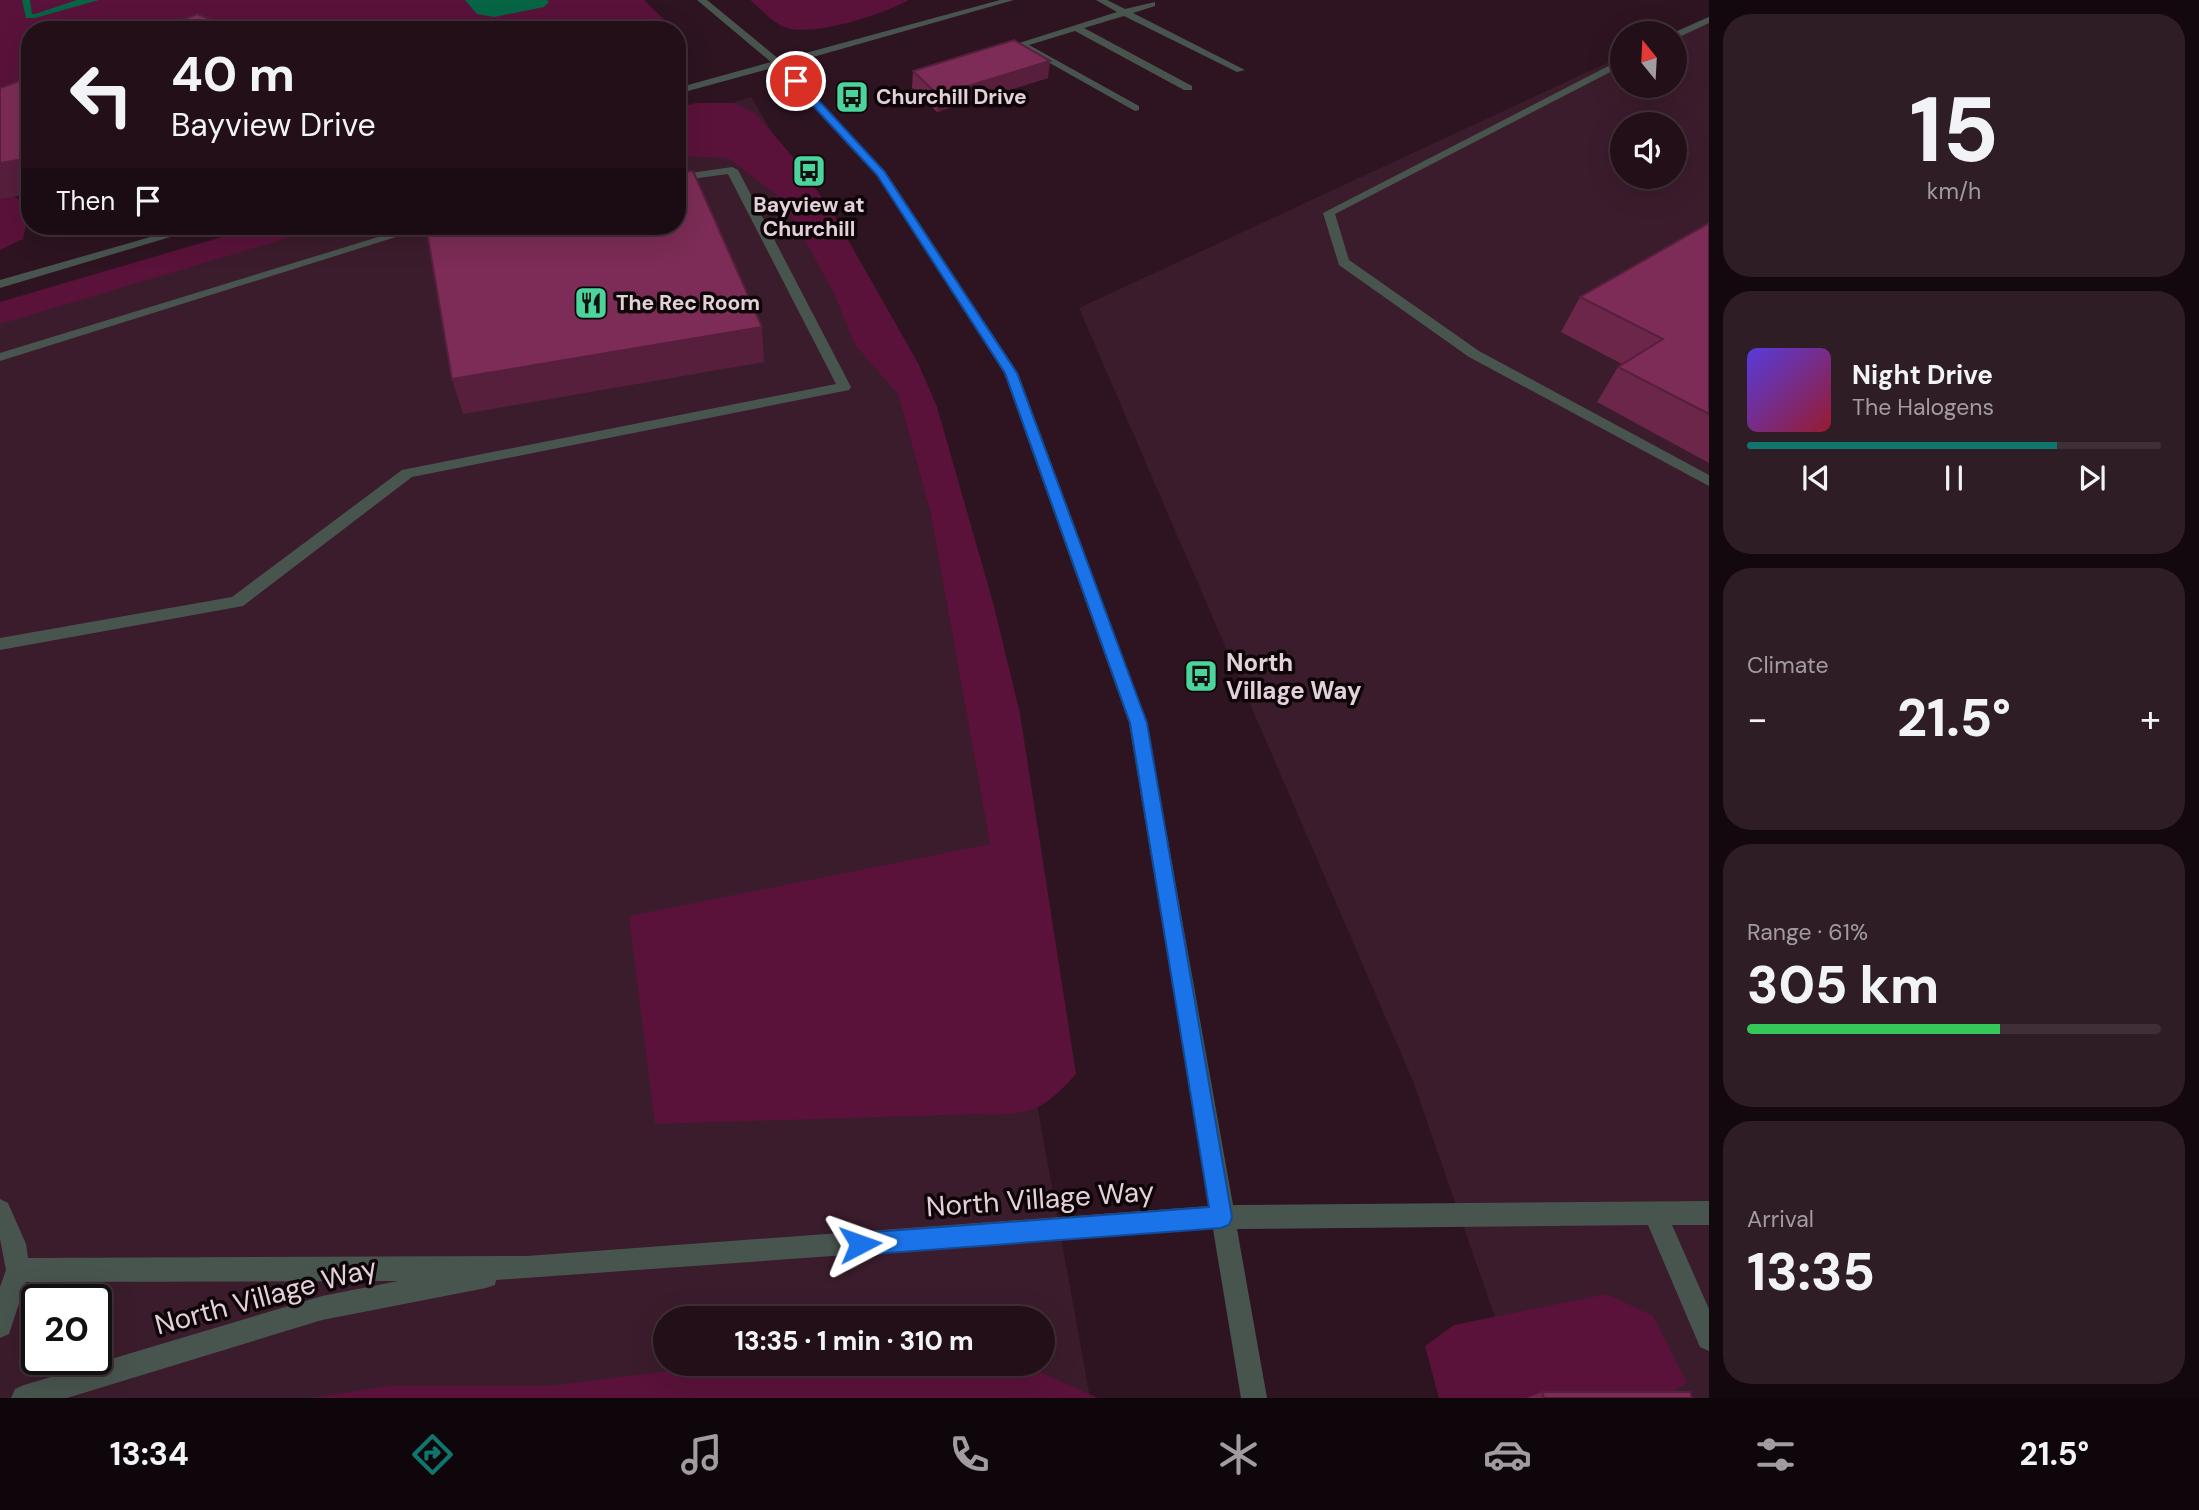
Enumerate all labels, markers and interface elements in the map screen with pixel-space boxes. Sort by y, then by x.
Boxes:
north arrow [1610,21,1687,98]
map controls [1610,21,1687,189]
text: 40 m [171,42,295,106]
icon: left [56,49,147,140]
pin [766,51,826,111]
icon: arrive [777,62,815,100]
text: 15 [1909,71,1999,189]
bus stop icon: Churchill Drive [833,78,871,116]
place label: Churchill Drive [876,83,1027,111]
text: Bayview Drive [171,104,376,146]
button: sound [1610,112,1687,189]
bus stop icon: Bayview at Churchill [790,152,828,190]
text: km/h [1927,176,1981,206]
icon: arrive [129,182,167,220]
text: Then [56,184,115,218]
place label: Bayview at Churchill [753,191,865,243]
restaurant icon: The Rec Room [572,284,610,322]
place label: The Rec Room [616,289,760,317]
text: Night Drive [1852,358,1993,392]
text: The Halogens [1852,392,1994,422]
icon: previous [1797,459,1835,497]
icon: pause [1935,459,1973,497]
icon: next [2073,459,2111,497]
place label: North Village Way [1226,647,1362,706]
text: Climate [1747,650,1829,680]
bus stop icon: North Village Way [1182,657,1220,695]
text: 21.5° [1897,684,2011,752]
text: − [1747,694,1768,744]
text: + [2140,694,2161,744]
text: Range · 61% [1747,917,1868,947]
text: 305 km [1747,951,1939,1019]
street label: North Village Way [925,1173,1155,1225]
text: Arrival [1747,1204,1814,1234]
position arrow [823,1207,897,1281]
text: 13:35 [1747,1238,1875,1306]
street label: North Village Way [151,1249,381,1343]
speed limit sign: 20 [21,1284,112,1375]
text: 13:35 · 1 min · 310 m [734,1324,974,1358]
icon: directions [408,1430,457,1479]
icon: music [677,1430,726,1479]
icon: phone [945,1430,994,1479]
icon: climate [1214,1430,1263,1479]
icon: car [1483,1430,1532,1479]
icon: filters [1751,1430,1800,1479]
text: 13:34 [110,1433,189,1475]
text: 21.5° [2020,1433,2089,1475]

